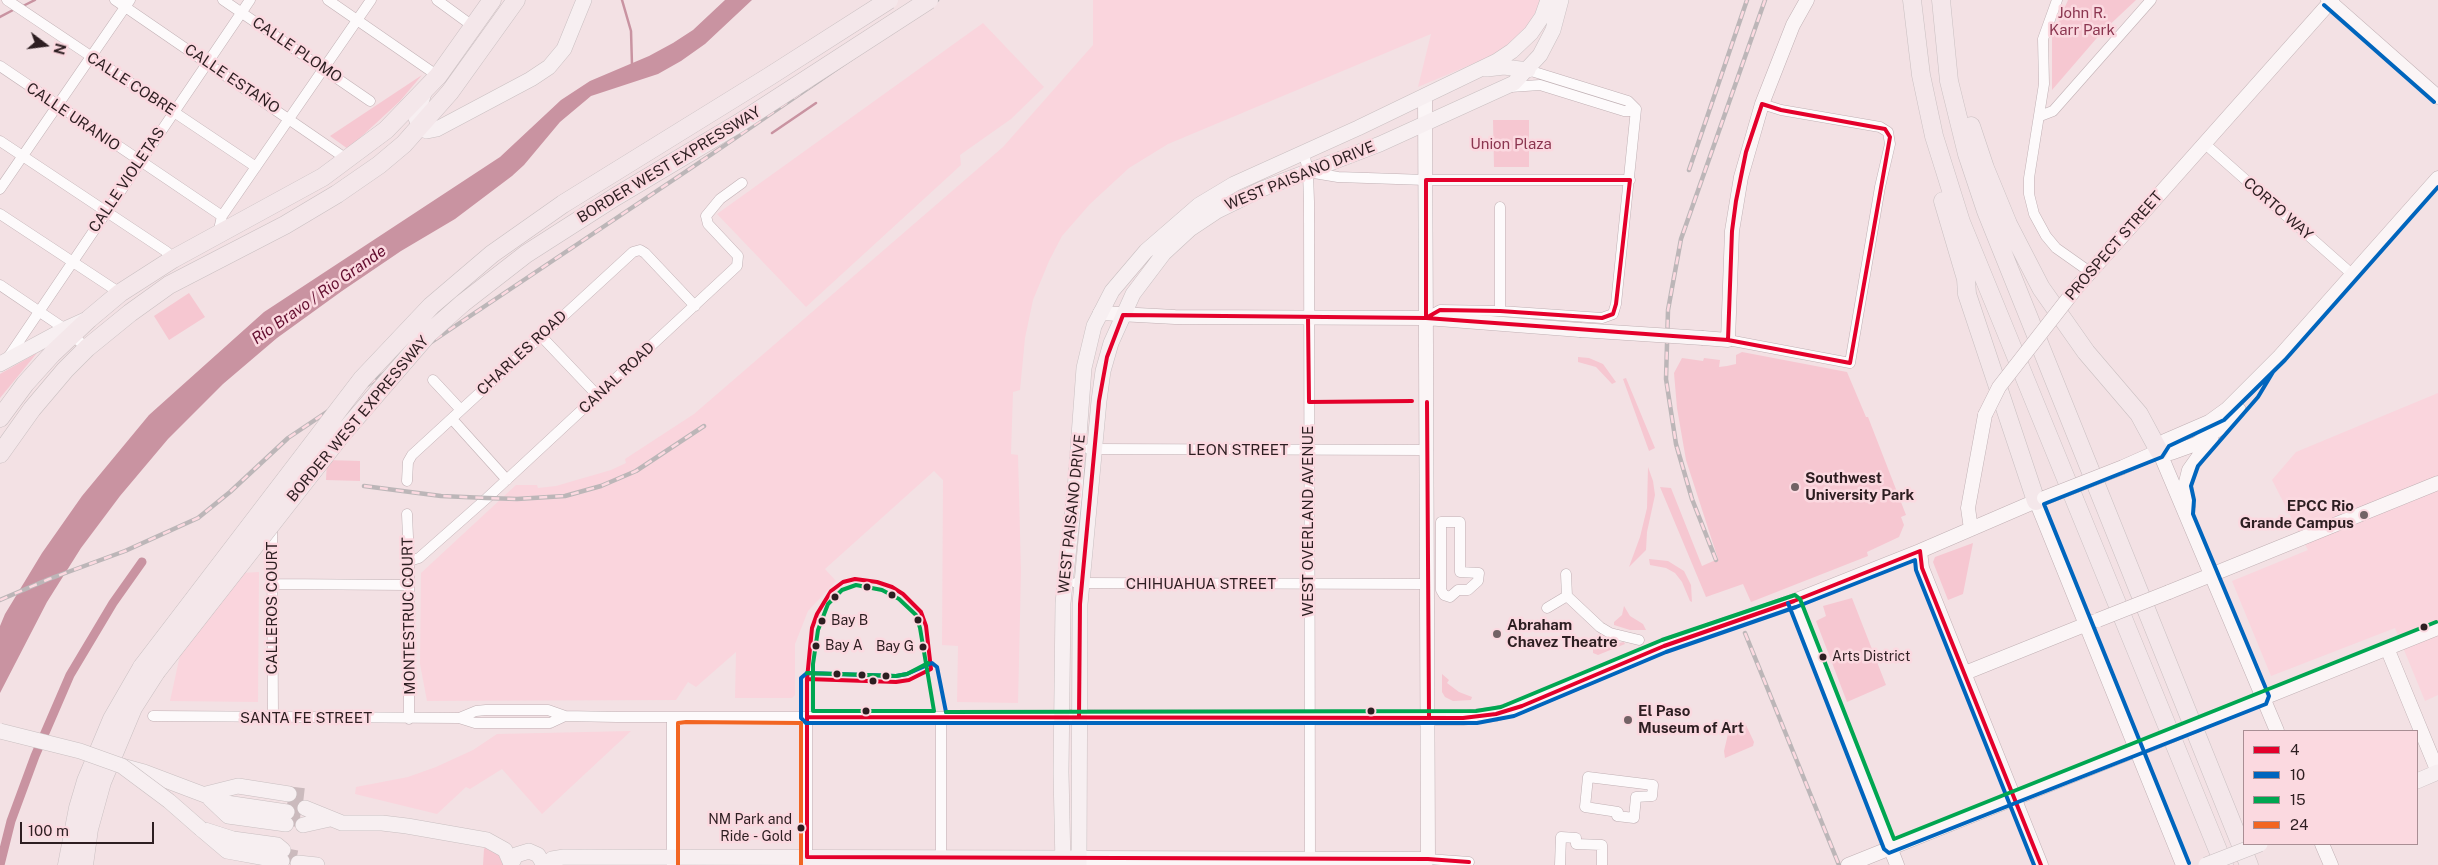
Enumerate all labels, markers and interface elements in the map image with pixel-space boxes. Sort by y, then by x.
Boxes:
park label: John R. Karr Park [2049,4,2115,39]
street label: CALLE PLOMO [249,13,345,87]
north arrow [20,20,70,70]
street label: CALLE ESTAÑO [181,41,283,117]
text: N [50,42,69,56]
street label: CALLE COBRE [83,49,179,119]
street label: CALLE URANIO [23,79,123,155]
street label: BORDER WEST EXPRESSWAY [574,103,764,227]
street label: CALLE VIOLETAS [85,124,169,236]
park label: Union Plaza [1470,135,1552,153]
street label: WEST PAISANO DRIVE [1222,138,1378,214]
street label: CORTO WAY [2240,174,2316,244]
street label: PROSPECT STREET [2062,188,2166,304]
water label: Río Bravo / Rio Grande [248,241,390,349]
street label: CHARLES ROAD [473,307,571,399]
street label: BORDER WEST EXPRESSWAY [283,332,433,506]
street label: CANAL ROAD [576,338,658,418]
street label: WEST OVERLAND AVENUE [1299,426,1317,616]
street label: WEST PAISANO DRIVE [1055,433,1089,595]
street label: LEON STREET [1188,441,1288,459]
place label: Southwest University Park [1805,469,1914,504]
marker: Southwest University Park [1789,481,1801,493]
place label: EPCC Rio Grande Campus [2240,497,2354,532]
marker: EPCC Rio Grande Campus [2358,509,2370,521]
street label: MONTESTRUC COURT [399,537,419,695]
street label: CALLEROS COURT [263,542,281,674]
street label: CHIHUAHUA STREET [1126,575,1276,593]
unlabelled marker [862,582,872,592]
unlabelled marker [887,590,897,600]
unlabelled marker [830,592,840,602]
place label: Bay B [831,613,868,629]
unlabelled marker [913,615,923,625]
marker: Bay B [817,616,827,626]
place label: Abraham Chavez Theatre [1507,616,1618,651]
unlabelled marker [2419,622,2429,632]
marker: Abraham Chavez Theatre [1491,628,1503,640]
place label: Bay A [825,638,863,654]
place label: Bay G [876,639,914,655]
marker: Bay A [811,641,821,651]
marker: Bay G [918,642,928,652]
place label: Arts District [1832,649,1910,665]
marker: Arts District [1818,652,1828,662]
unlabelled marker [832,669,842,679]
unlabelled marker [857,670,867,680]
unlabelled marker [881,671,891,681]
unlabelled marker [868,676,878,686]
place label: El Paso Museum of Art [1638,702,1744,737]
unlabelled marker [861,706,871,716]
unlabelled marker [1366,706,1376,716]
street label: SANTA FE STREET [240,709,372,727]
marker: El Paso Museum of Art [1622,714,1634,726]
legend [2243,730,2418,845]
text: 4 [2290,741,2299,758]
text: 10 [2290,766,2305,783]
text: 15 [2290,791,2306,808]
scale bar [22,812,156,844]
place label: NM Park and Ride - Gold [708,812,792,844]
text: 24 [2290,816,2308,833]
text: 100 m [28,822,69,839]
marker: NM Park and Ride - Gold [796,823,806,833]

